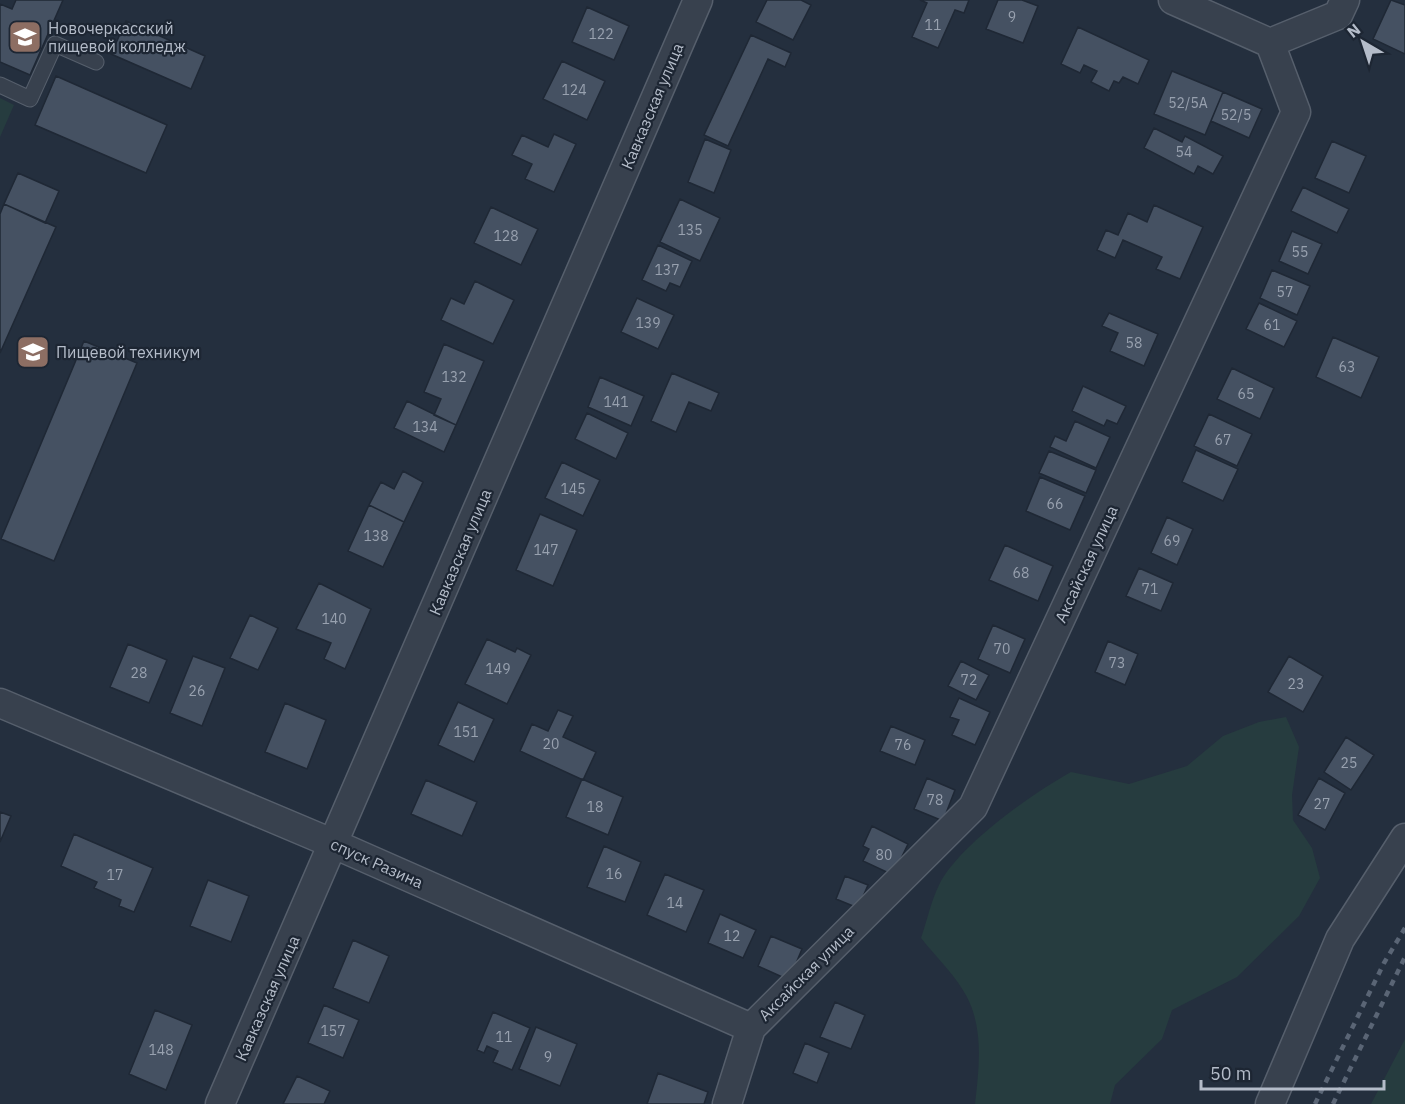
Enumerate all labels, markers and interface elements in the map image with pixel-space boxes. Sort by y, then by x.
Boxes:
house number: 9 [1008,8,1016,26]
north arrow [1333,12,1393,72]
house number: 11 [925,16,941,34]
place label: Новочеркасский пищевой колледж [48,18,186,56]
school or university icon: Новочеркасский пищевой колледж [7,19,43,55]
text: N [1343,19,1364,42]
house number: 122 [588,25,614,43]
street label: Кавказская улица [616,40,688,172]
house number: 124 [561,81,587,99]
house number: 52/5А [1168,94,1208,112]
house number: 52/5 [1221,106,1251,124]
house number: 54 [1176,143,1192,161]
house number: 135 [677,221,703,239]
house number: 128 [493,227,519,245]
house number: 55 [1292,243,1308,261]
house number: 137 [654,261,680,279]
house number: 57 [1277,283,1293,301]
house number: 139 [635,314,661,332]
house number: 61 [1264,316,1280,334]
school or university icon: Пищевой техникум [15,334,51,370]
house number: 58 [1126,334,1142,352]
place label: Пищевой техникум [56,342,200,362]
house number: 63 [1339,358,1355,376]
house number: 132 [441,368,467,386]
house number: 65 [1238,385,1254,403]
house number: 141 [603,393,629,411]
house number: 134 [412,418,438,436]
house number: 67 [1215,431,1231,449]
house number: 145 [560,480,586,498]
street label: Кавказская улица [424,486,496,618]
house number: 66 [1047,495,1063,513]
street label: Аксайская улица [1050,502,1122,626]
house number: 138 [363,527,389,545]
house number: 69 [1164,532,1180,550]
house number: 147 [533,541,559,559]
house number: 68 [1013,564,1029,582]
house number: 71 [1142,580,1158,598]
house number: 140 [321,610,347,628]
house number: 70 [994,640,1010,658]
house number: 73 [1109,654,1125,672]
house number: 149 [485,660,511,678]
house number: 28 [131,664,147,682]
house number: 72 [961,671,977,689]
house number: 23 [1288,675,1304,693]
house number: 26 [189,682,205,700]
house number: 151 [453,723,479,741]
house number: 20 [543,735,559,753]
house number: 76 [895,736,911,754]
house number: 25 [1341,754,1357,772]
house number: 78 [927,791,943,809]
house number: 27 [1314,795,1330,813]
house number: 18 [587,798,603,816]
street label: спуск Разина [328,834,427,892]
house number: 80 [876,846,892,864]
house number: 16 [606,865,622,883]
house number: 17 [107,866,123,884]
house number: 14 [667,894,683,912]
street label: Аксайская улица [754,921,858,1025]
house number: 12 [724,927,740,945]
street label: Кавказская улица [230,932,304,1064]
house number: 157 [320,1022,346,1040]
house number: 11 [496,1028,512,1046]
house number: 148 [148,1041,174,1059]
house number: 9 [544,1048,552,1066]
scale bar [1201,1053,1384,1091]
text: 50 m [1210,1062,1252,1085]

